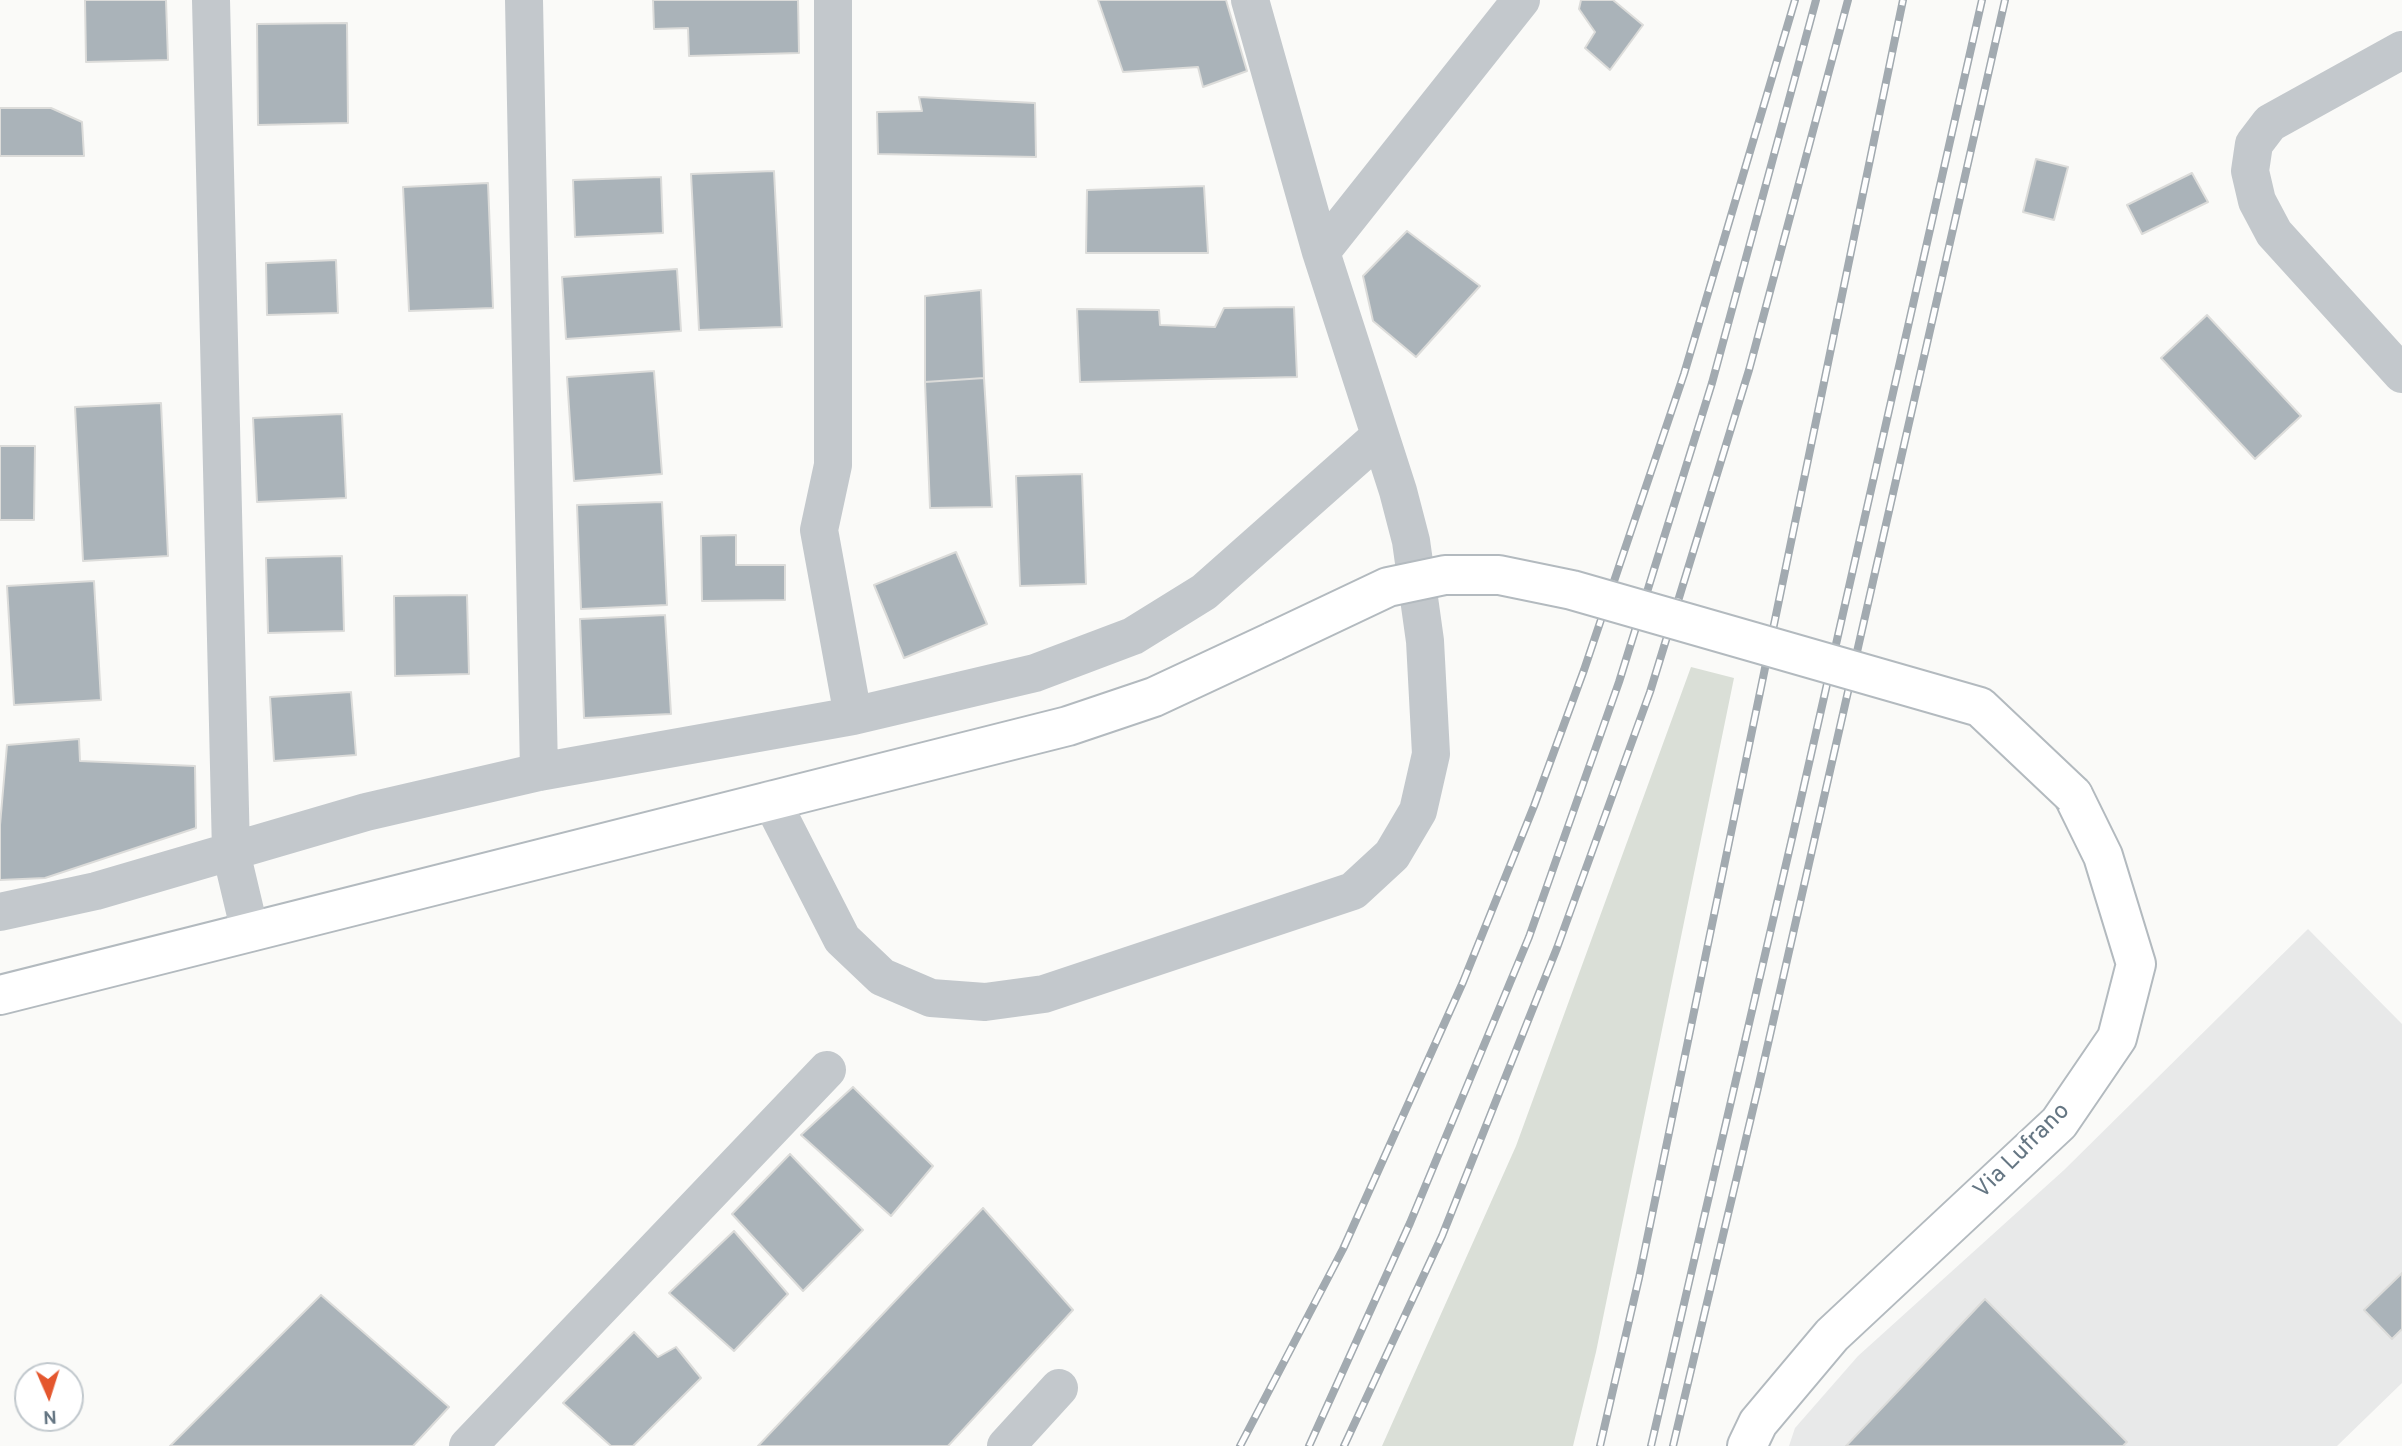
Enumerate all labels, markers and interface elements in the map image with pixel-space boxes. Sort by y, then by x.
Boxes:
street label: Via Lufrano [1969,1098,2077,1206]
north arrow [14,1362,84,1432]
text: N [43,1404,57,1428]

